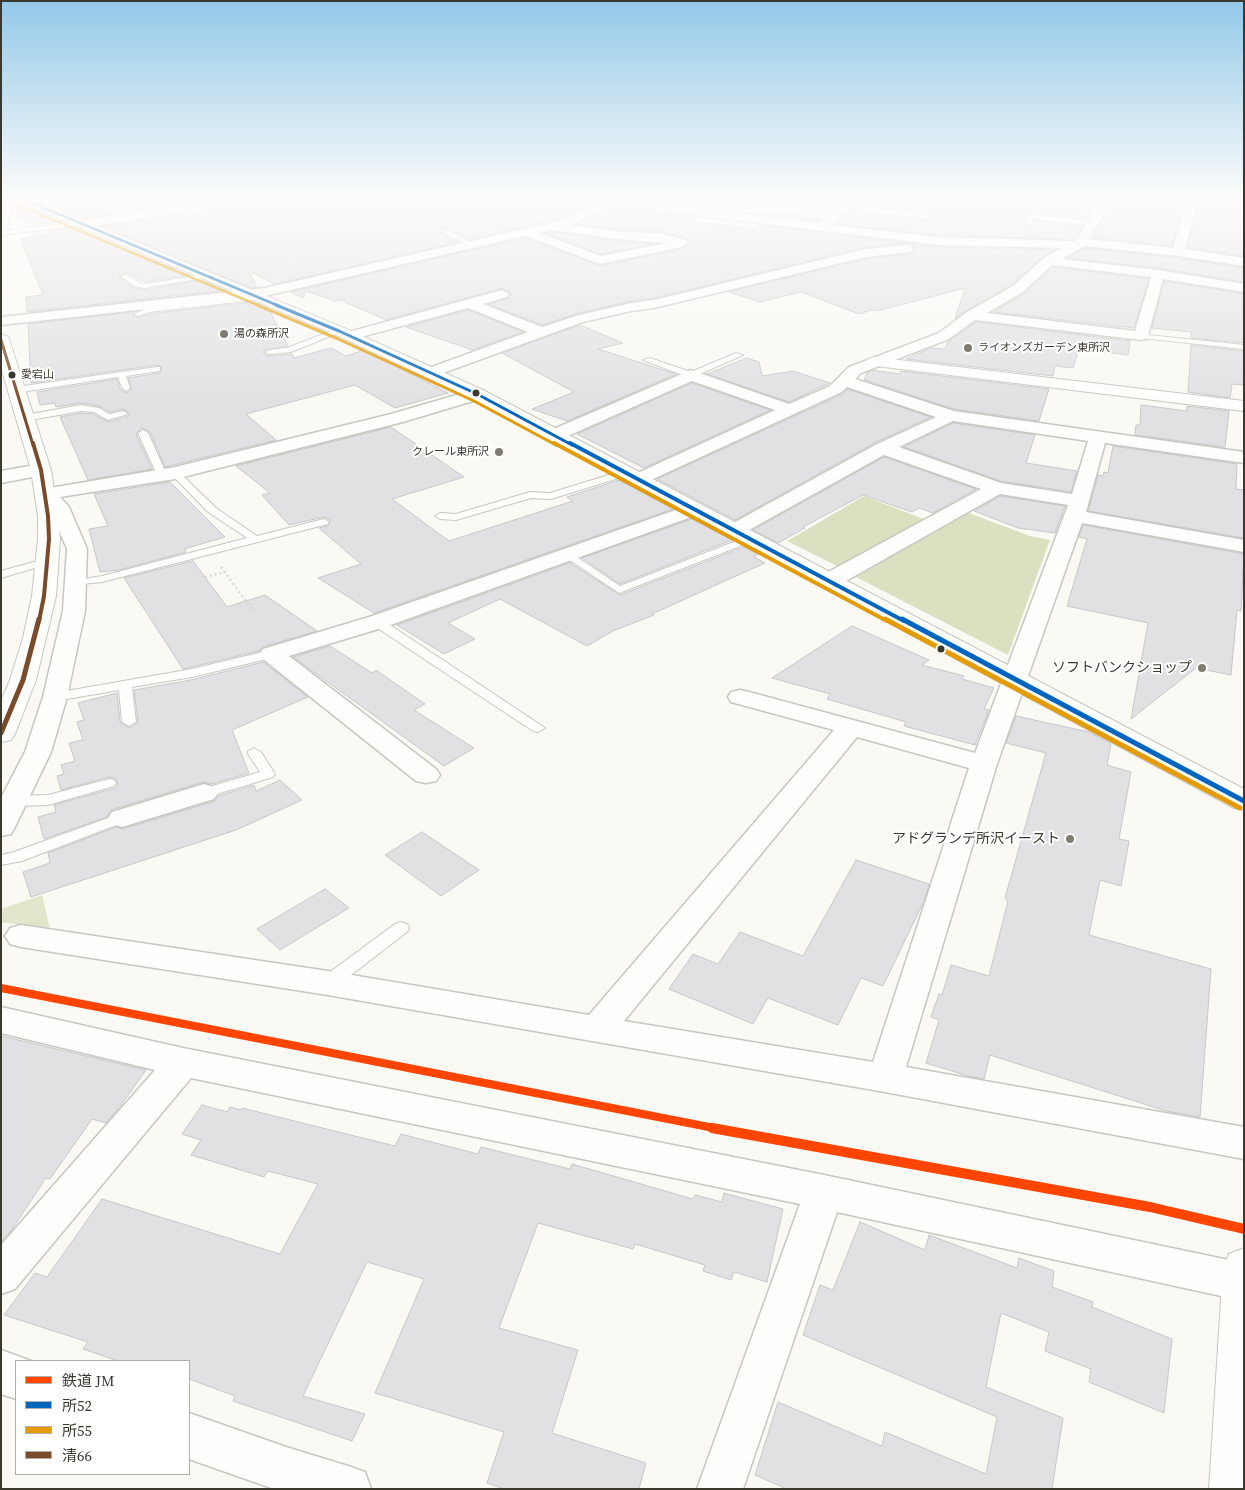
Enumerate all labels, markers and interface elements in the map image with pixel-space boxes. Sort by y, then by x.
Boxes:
place label: 湯の森所沢 [234,327,289,341]
marker: 湯の森所沢 [218,328,230,340]
place label: ライオンズガーデン東所沢 [978,341,1110,355]
marker: ライオンズガーデン東所沢 [962,342,974,354]
place label: 愛宕山 [21,368,54,382]
marker: 愛宕山 [7,370,17,380]
unlabelled marker [471,388,481,398]
place label: クレール東所沢 [412,445,489,459]
marker: クレール東所沢 [493,446,505,458]
unlabelled marker [936,644,946,654]
place label: ソフトバンクショップ [1052,660,1192,676]
marker: ソフトバンクショップ [1196,662,1208,674]
place label: アドグランデ所沢イースト [892,831,1060,847]
marker: アドグランデ所沢イースト [1064,833,1076,845]
legend [15,1360,190,1475]
text: 鉄道 JM [62,1370,115,1391]
text: 所52 [62,1395,92,1416]
text: 所55 [62,1420,92,1441]
text: 清66 [62,1445,92,1466]

